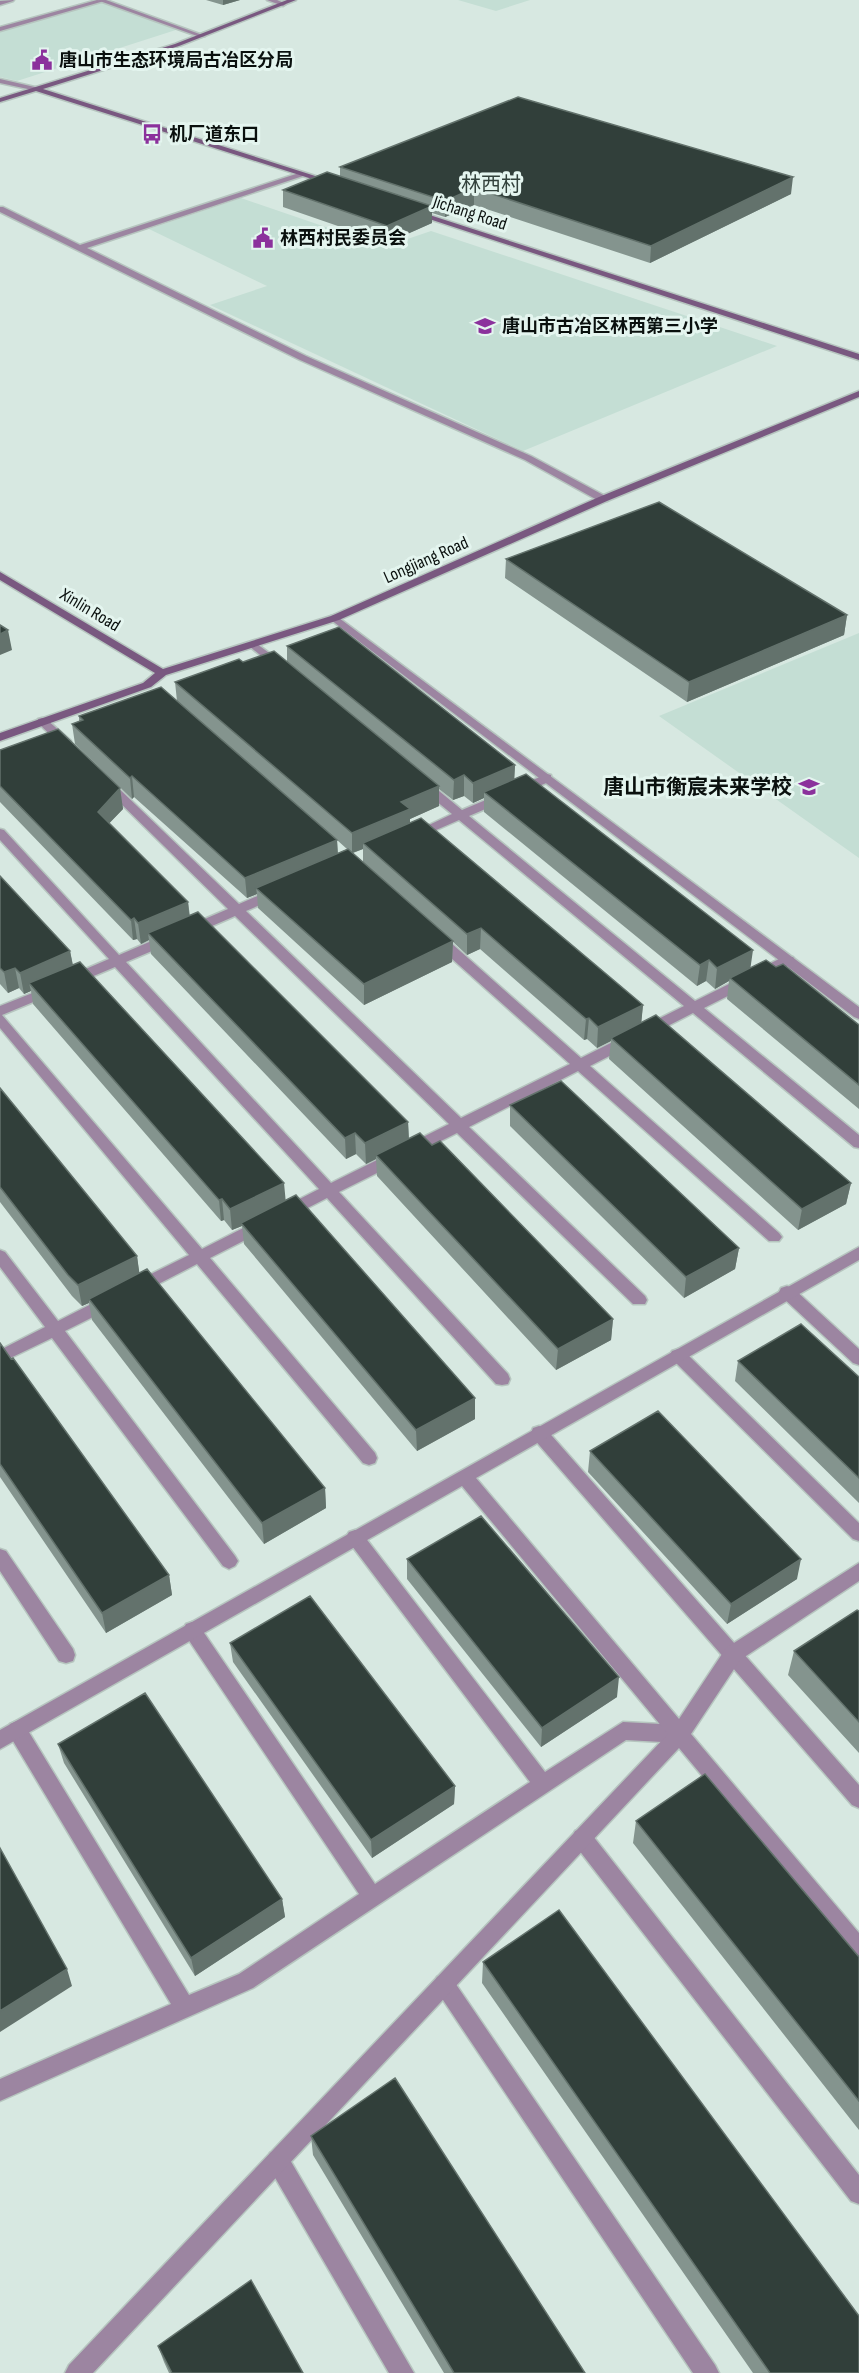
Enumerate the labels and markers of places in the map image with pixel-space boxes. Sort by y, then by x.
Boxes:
public building icon: 唐山市生态环境局古冶区分局 [30,48,54,72]
place label: 唐山市生态环境局古冶区分局 [59,50,293,71]
bus stop icon: 机厂道东口 [140,122,164,146]
place label: 机厂道东口 [169,124,259,145]
public building icon: 林西村民委员会 [251,226,275,250]
place label: 林西村民委员会 [280,228,406,249]
school or university icon: 唐山市古冶区林西第三小学 [473,314,497,338]
place label: 唐山市古冶区林西第三小学 [502,316,718,337]
place label: 唐山市衡宸未来学校 [603,775,792,800]
school or university icon: 唐山市衡宸未来学校 [797,775,821,799]

